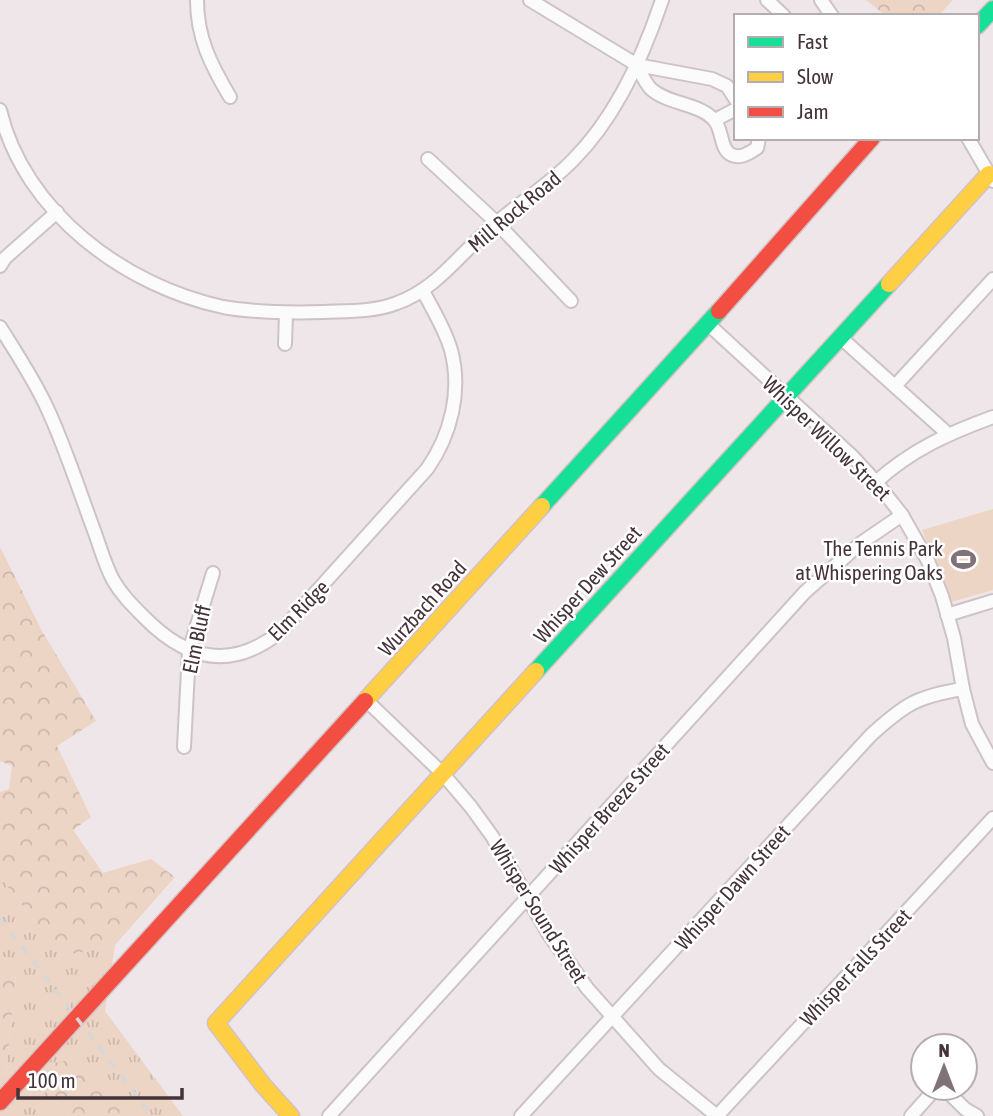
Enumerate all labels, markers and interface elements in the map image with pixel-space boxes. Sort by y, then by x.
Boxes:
legend [734,14,979,140]
text: Fast [797,29,828,53]
text: Slow [797,64,834,88]
text: Jam [797,99,829,123]
street label: Mill Rock Road [463,165,565,257]
street label: Whisper Willow Street [758,371,896,505]
street label: Whisper Dew Street [528,521,646,647]
place label: The Tennis Park at Whispering Oaks [795,536,943,584]
sports icon: The Tennis Park at Whispering Oaks [949,546,977,574]
street label: Wurzbach Road [373,556,471,660]
street label: Elm Ridge [263,575,333,645]
street label: Elm Bluff [177,602,215,676]
street label: Whisper Breeze Street [544,738,674,878]
street label: Whisper Dawn Street [670,820,794,954]
street label: Whisper Sound Street [485,835,593,987]
street label: Whisper Falls Street [795,903,915,1031]
north arrow [909,1032,979,1102]
text: N [938,1039,950,1061]
scale bar [18,1056,182,1100]
text: 100 m [28,1068,76,1092]

